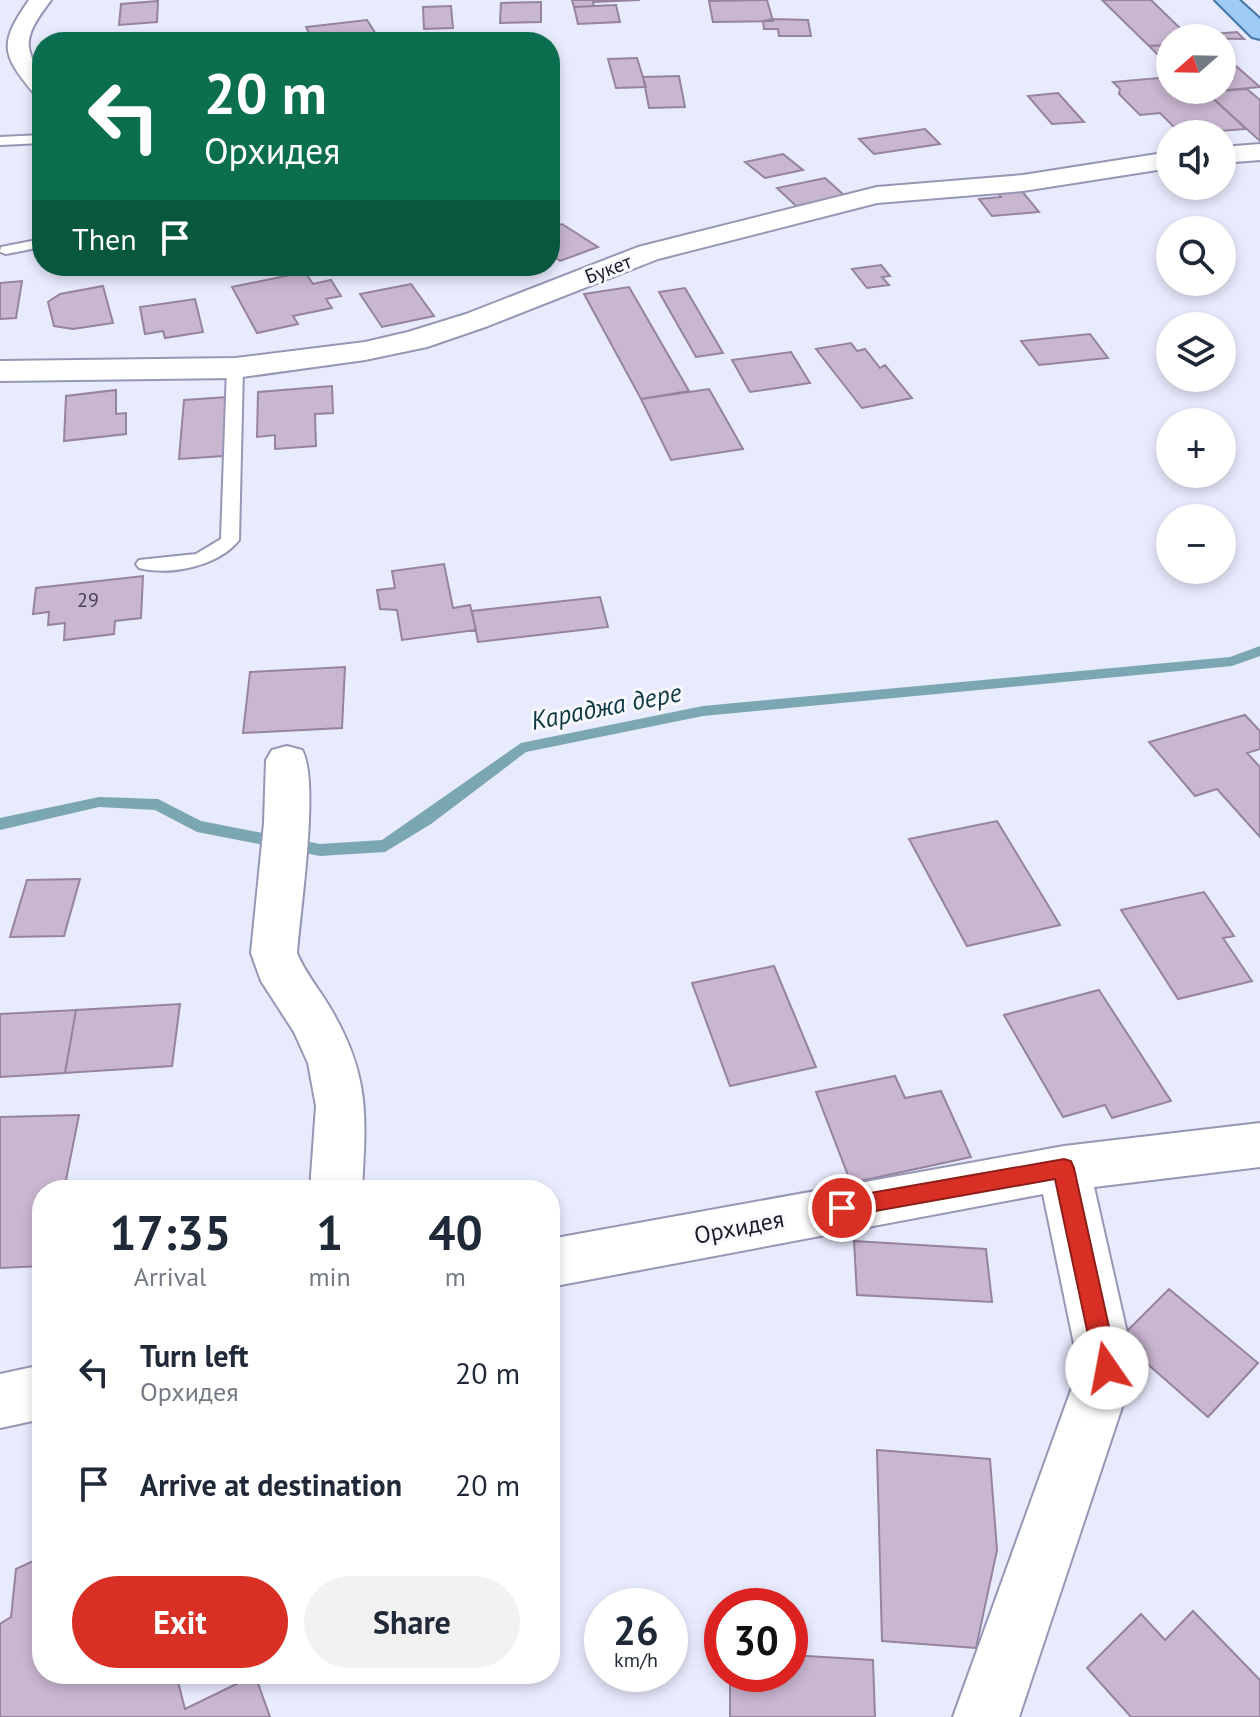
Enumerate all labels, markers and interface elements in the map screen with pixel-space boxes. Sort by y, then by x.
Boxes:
north arrow [1156,24,1236,104]
map controls [1156,24,1236,584]
text: 20 m [204,57,327,129]
icon: left [72,64,176,168]
button: sound [1156,120,1236,200]
text: Орхидея [204,127,340,174]
icon: arrive [153,216,197,260]
button: search [1156,216,1236,296]
text: Then [72,219,137,258]
street label: Букет [581,248,635,290]
button: layers [1156,312,1236,392]
button: + [1156,408,1236,488]
button: − [1156,504,1236,584]
house number: 29 [77,587,99,613]
water label: Караджа дере [528,675,684,737]
pin [808,1174,876,1242]
icon: arrive [820,1186,864,1230]
text: 17:35 [109,1201,231,1263]
text: 1 [316,1201,343,1263]
text: 40 [428,1201,483,1263]
street label: Орхидея [691,1203,787,1251]
text: Arrival [134,1260,207,1293]
text: min [309,1260,351,1293]
text: m [445,1260,466,1293]
position arrow [1065,1326,1149,1410]
text: Turn left [140,1336,248,1375]
icon: left [72,1350,116,1394]
text: 20 m [455,1353,520,1392]
text: Орхидея [140,1375,239,1408]
icon: arrive [72,1462,116,1506]
text: Arrive at destination [140,1465,402,1504]
text: 20 m [455,1465,520,1504]
button: Exit [72,1576,288,1668]
button: Share [304,1576,520,1668]
speed limit sign: 30 [704,1588,808,1692]
text: 26 [613,1604,659,1656]
text: km/h [614,1647,658,1673]

